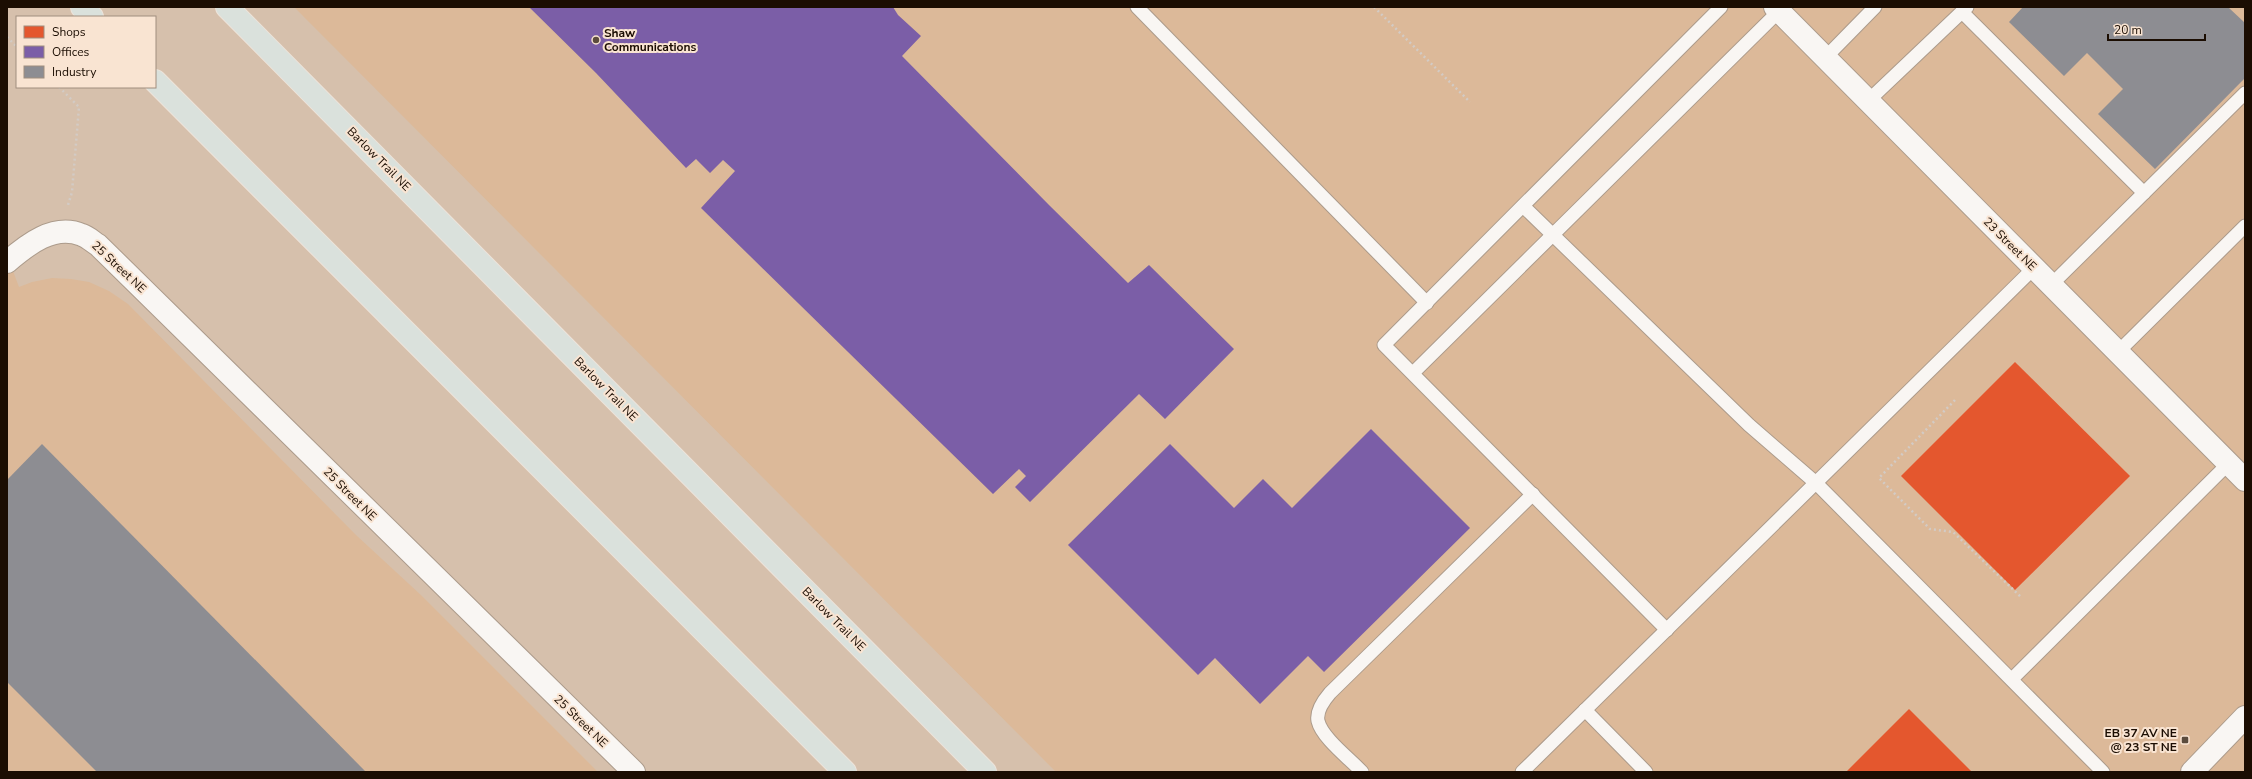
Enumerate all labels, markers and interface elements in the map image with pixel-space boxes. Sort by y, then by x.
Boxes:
legend [16,16,156,88]
scale bar [2108,16,2205,42]
text: 20 m [2114,22,2142,38]
text: Shops [52,24,86,40]
place label: Shaw Communications [604,25,697,55]
marker: Shaw Communications [591,35,601,45]
text: Offices [52,44,90,60]
text: Industry [52,64,97,80]
street label: Barlow Trail NE [344,124,414,194]
street label: 23 Street NE [1980,214,2040,274]
street label: 25 Street NE [88,238,150,296]
street label: Barlow Trail NE [571,354,641,424]
street label: 25 Street NE [320,464,380,524]
street label: Barlow Trail NE [799,584,869,654]
street label: 25 Street NE [551,691,611,751]
place label: EB 37 AV NE @ 23 ST NE [2105,725,2177,755]
marker: EB 37 AV NE @ 23 ST NE [2180,735,2190,745]

